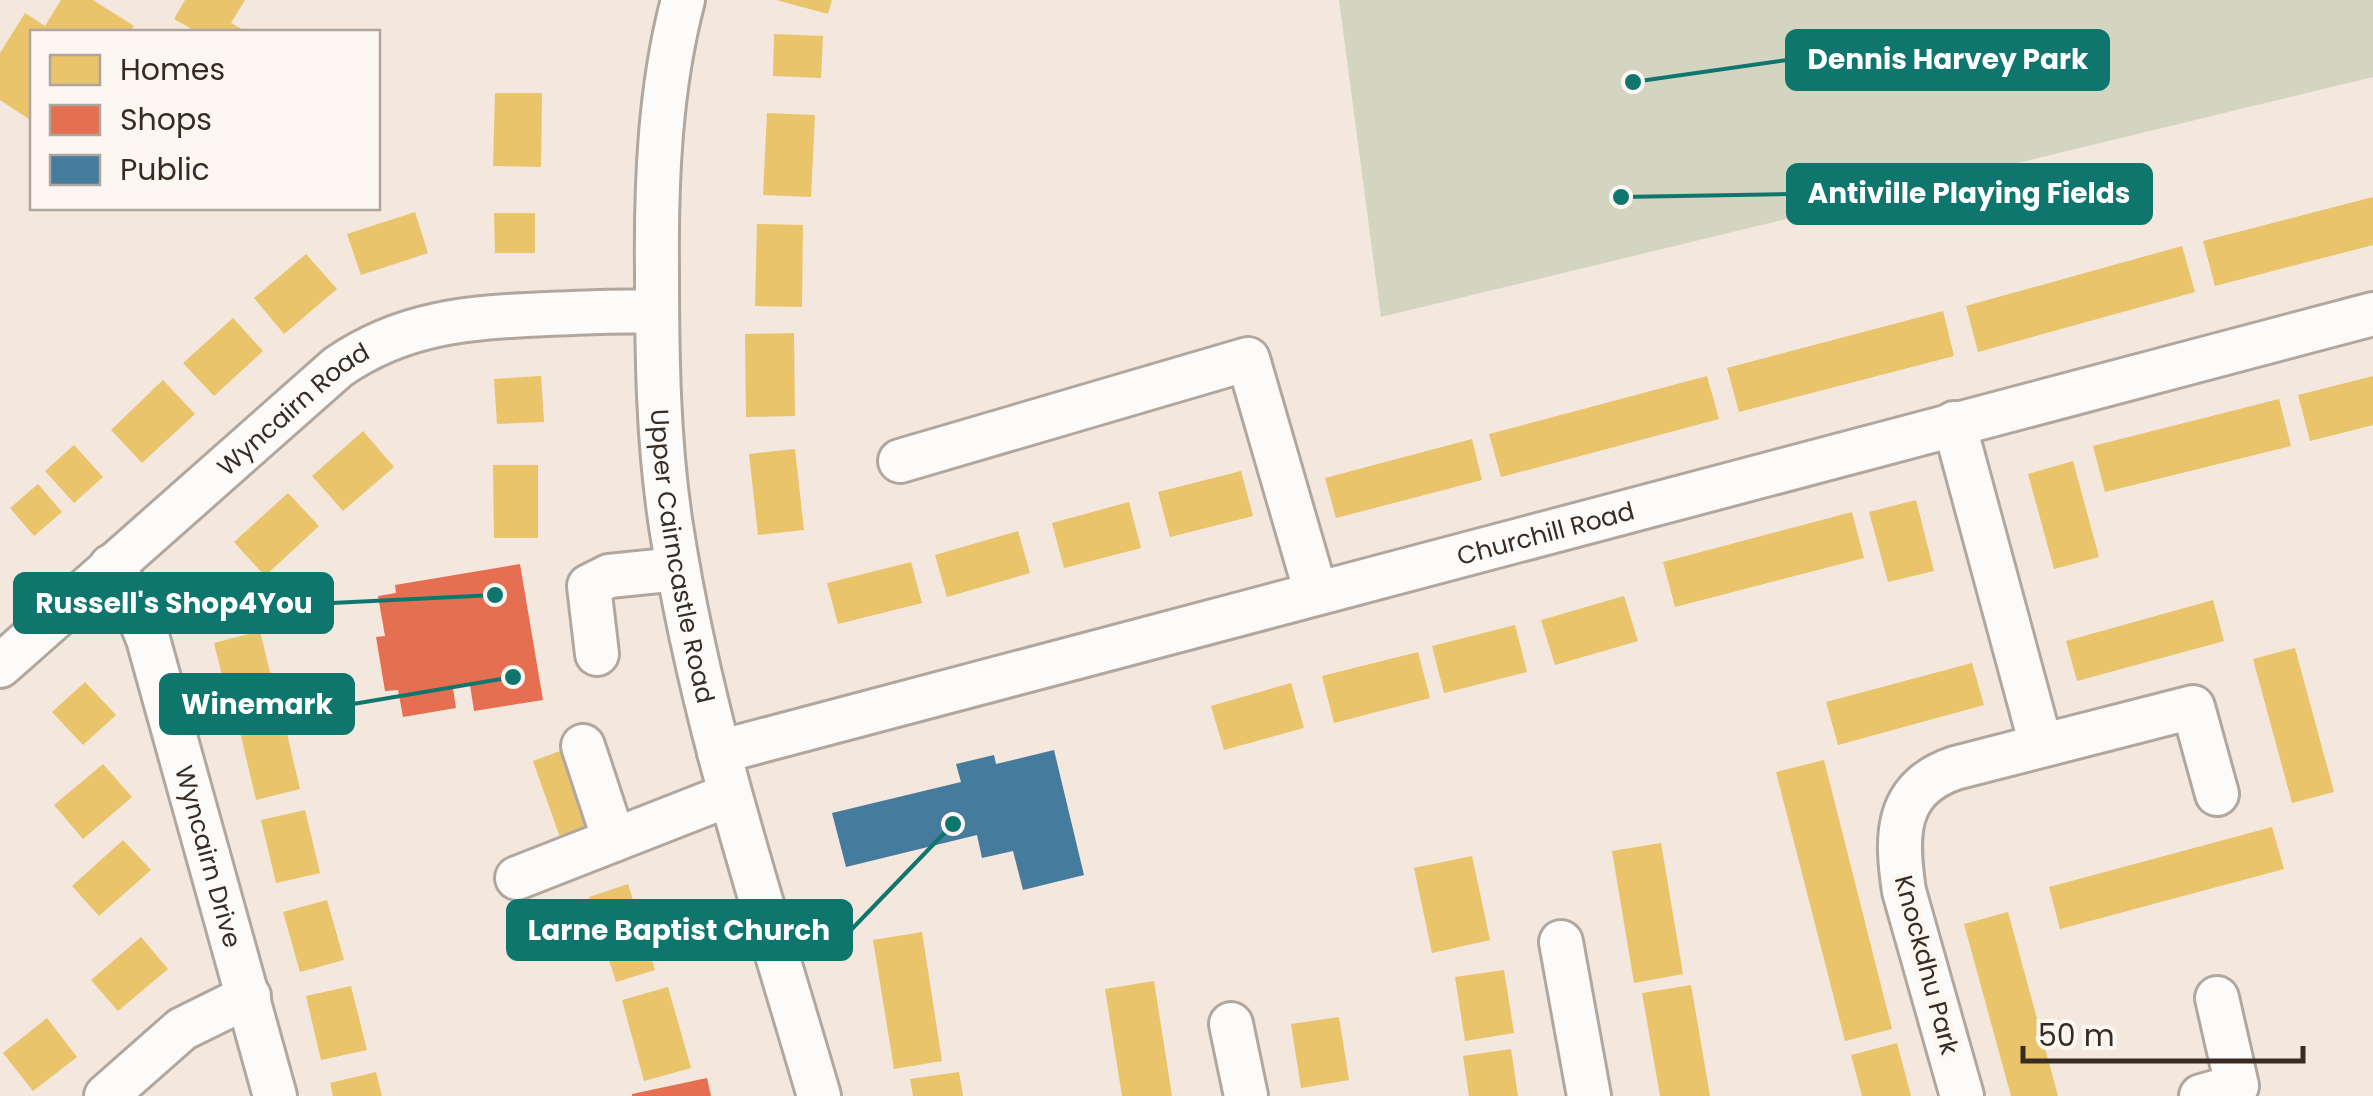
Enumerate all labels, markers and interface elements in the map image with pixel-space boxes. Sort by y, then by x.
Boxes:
legend [30,30,380,210]
callout: Dennis Harvey Park [1787,31,2108,89]
text: Dennis Harvey Park [1808,40,2089,79]
text: Homes [120,48,225,91]
text: Shops [120,98,212,141]
text: Public [120,148,210,191]
callout: Antiville Playing Fields [1788,165,2151,223]
text: Antiville Playing Fields [1808,174,2130,213]
street label: Wyncairn Road [210,335,376,484]
street label: Upper Cairncastle Road [642,408,723,707]
street label: Churchill Road [1453,493,1638,574]
callout: Russell's Shop4You [15,574,332,632]
text: Russell's Shop4You [35,584,313,623]
callout: Winemark [161,675,353,733]
text: Winemark [181,685,334,724]
street label: Wyncairn Drive [166,762,250,952]
street label: Knockdhu Park [1886,872,1967,1059]
callout: Larne Baptist Church [508,901,851,959]
text: Larne Baptist Church [528,911,830,950]
scale bar [2023,1001,2303,1063]
text: 50 m [2038,1014,2115,1057]

